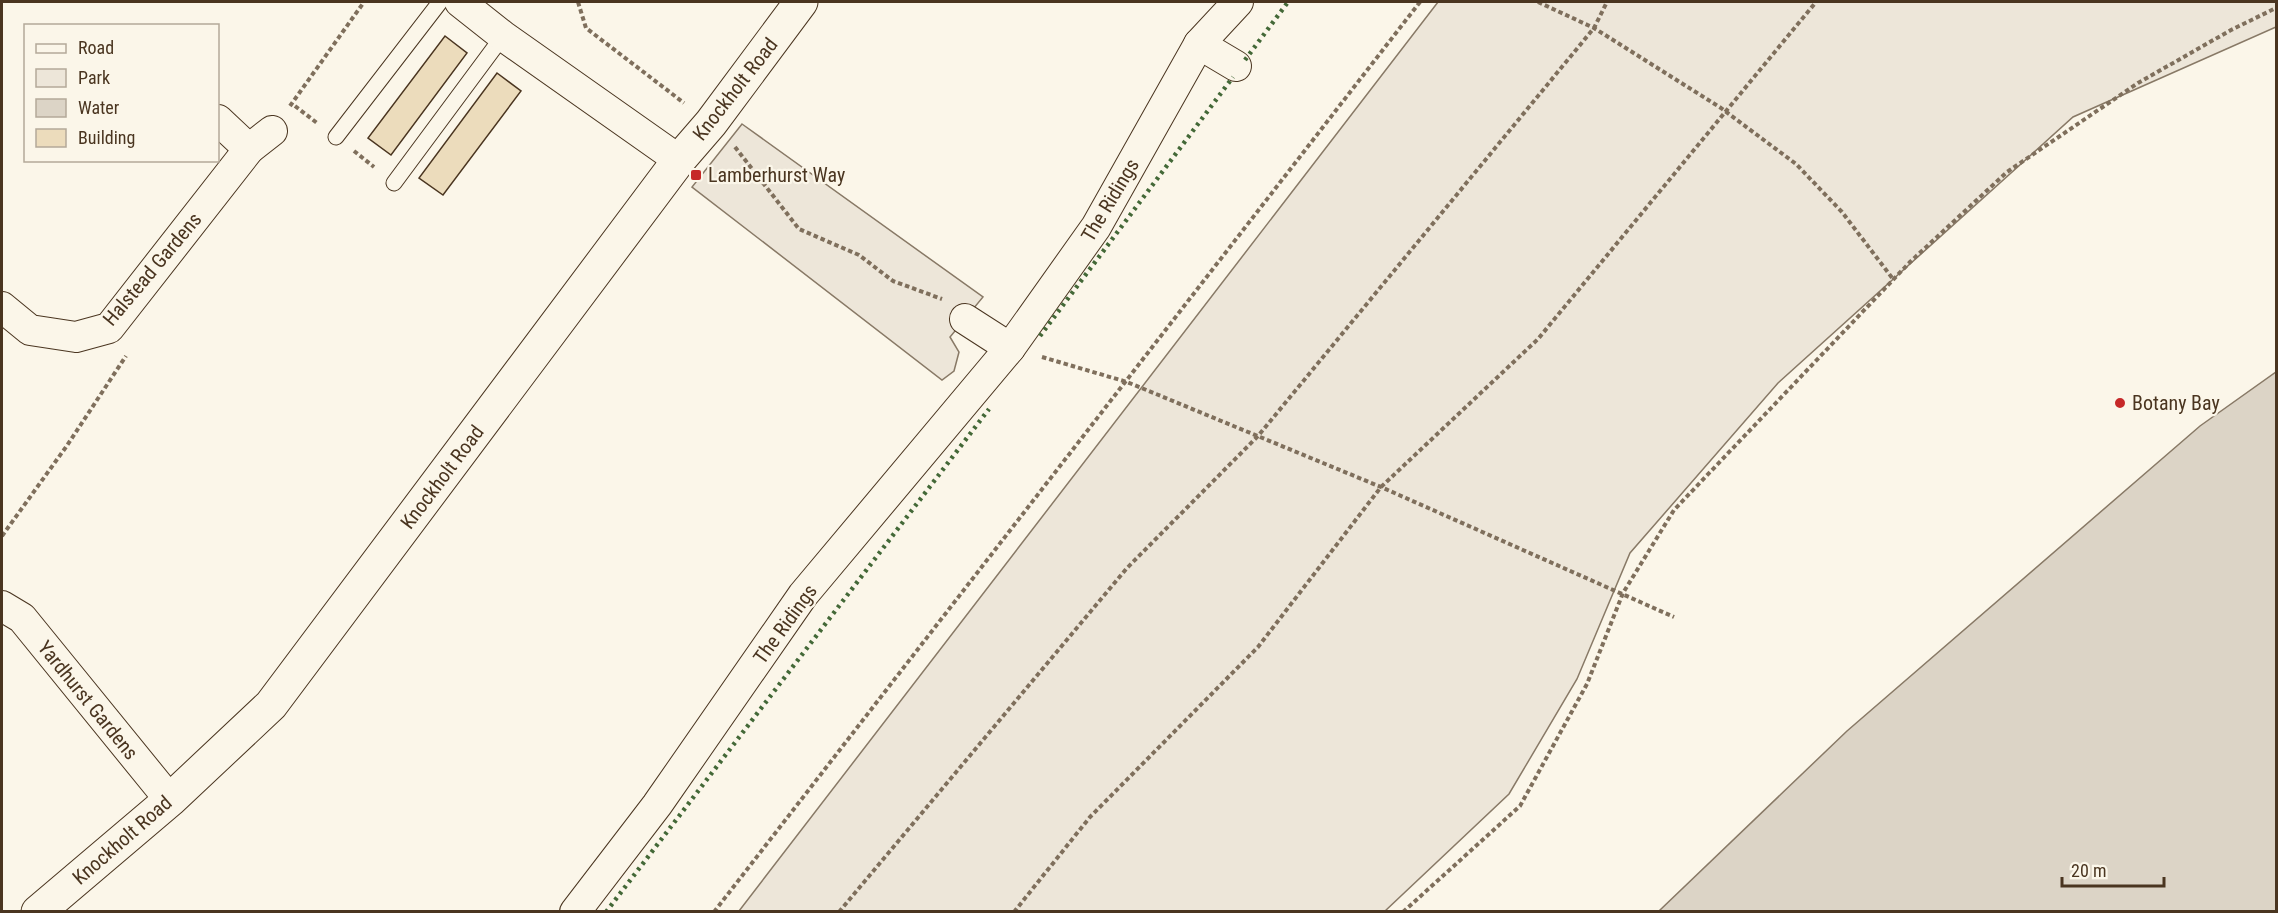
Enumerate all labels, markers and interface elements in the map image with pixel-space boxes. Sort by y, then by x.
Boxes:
legend [24,24,219,162]
street label: Knockholt Road [687,33,783,145]
text: Road [78,37,114,58]
text: Park [78,67,110,88]
text: Water [78,97,120,118]
text: Building [78,127,135,148]
street label: The Ridings [1076,154,1144,246]
place label: Lamberhurst Way [708,163,845,187]
marker: Lamberhurst Way [689,168,703,182]
street label: Halstead Gardens [98,207,206,331]
place label: Botany Bay [2132,391,2220,415]
marker: Botany Bay [2113,396,2127,410]
street label: Knockholt Road [395,420,489,534]
street label: The Ridings [748,580,822,668]
street label: Yardhurst Gardens [33,636,143,764]
street label: Knockholt Road [67,790,177,890]
scale bar [2062,850,2164,888]
text: 20 m [2071,860,2106,881]

